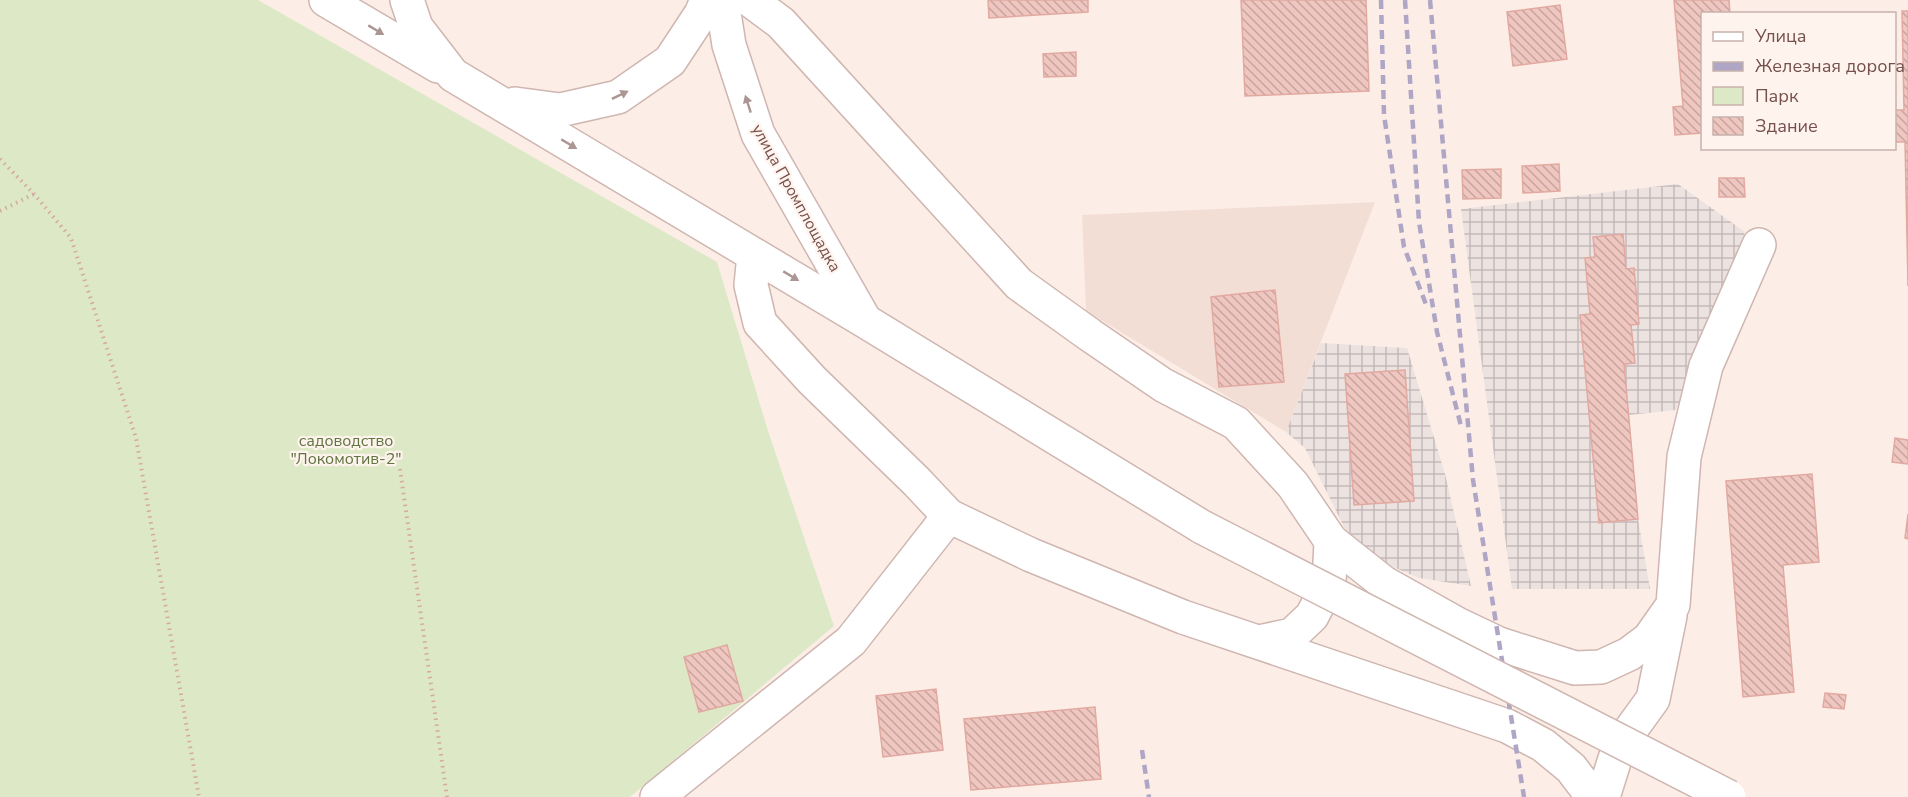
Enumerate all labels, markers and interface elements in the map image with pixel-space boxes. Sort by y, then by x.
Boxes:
legend [1701,12,1896,150]
text: Улица [1754,24,1806,48]
one-way arrow [368,25,385,35]
text: Железная дорога [1755,54,1905,78]
text: Парк [1755,84,1799,108]
one-way arrow [611,90,629,100]
one-way arrow [743,95,752,113]
text: Здание [1755,114,1818,138]
street label: улица Промплощадка [746,120,846,276]
one-way arrow [561,138,577,149]
one-way arrow [783,271,799,282]
park label: садоводство "Локомотив-2" [290,430,402,470]

